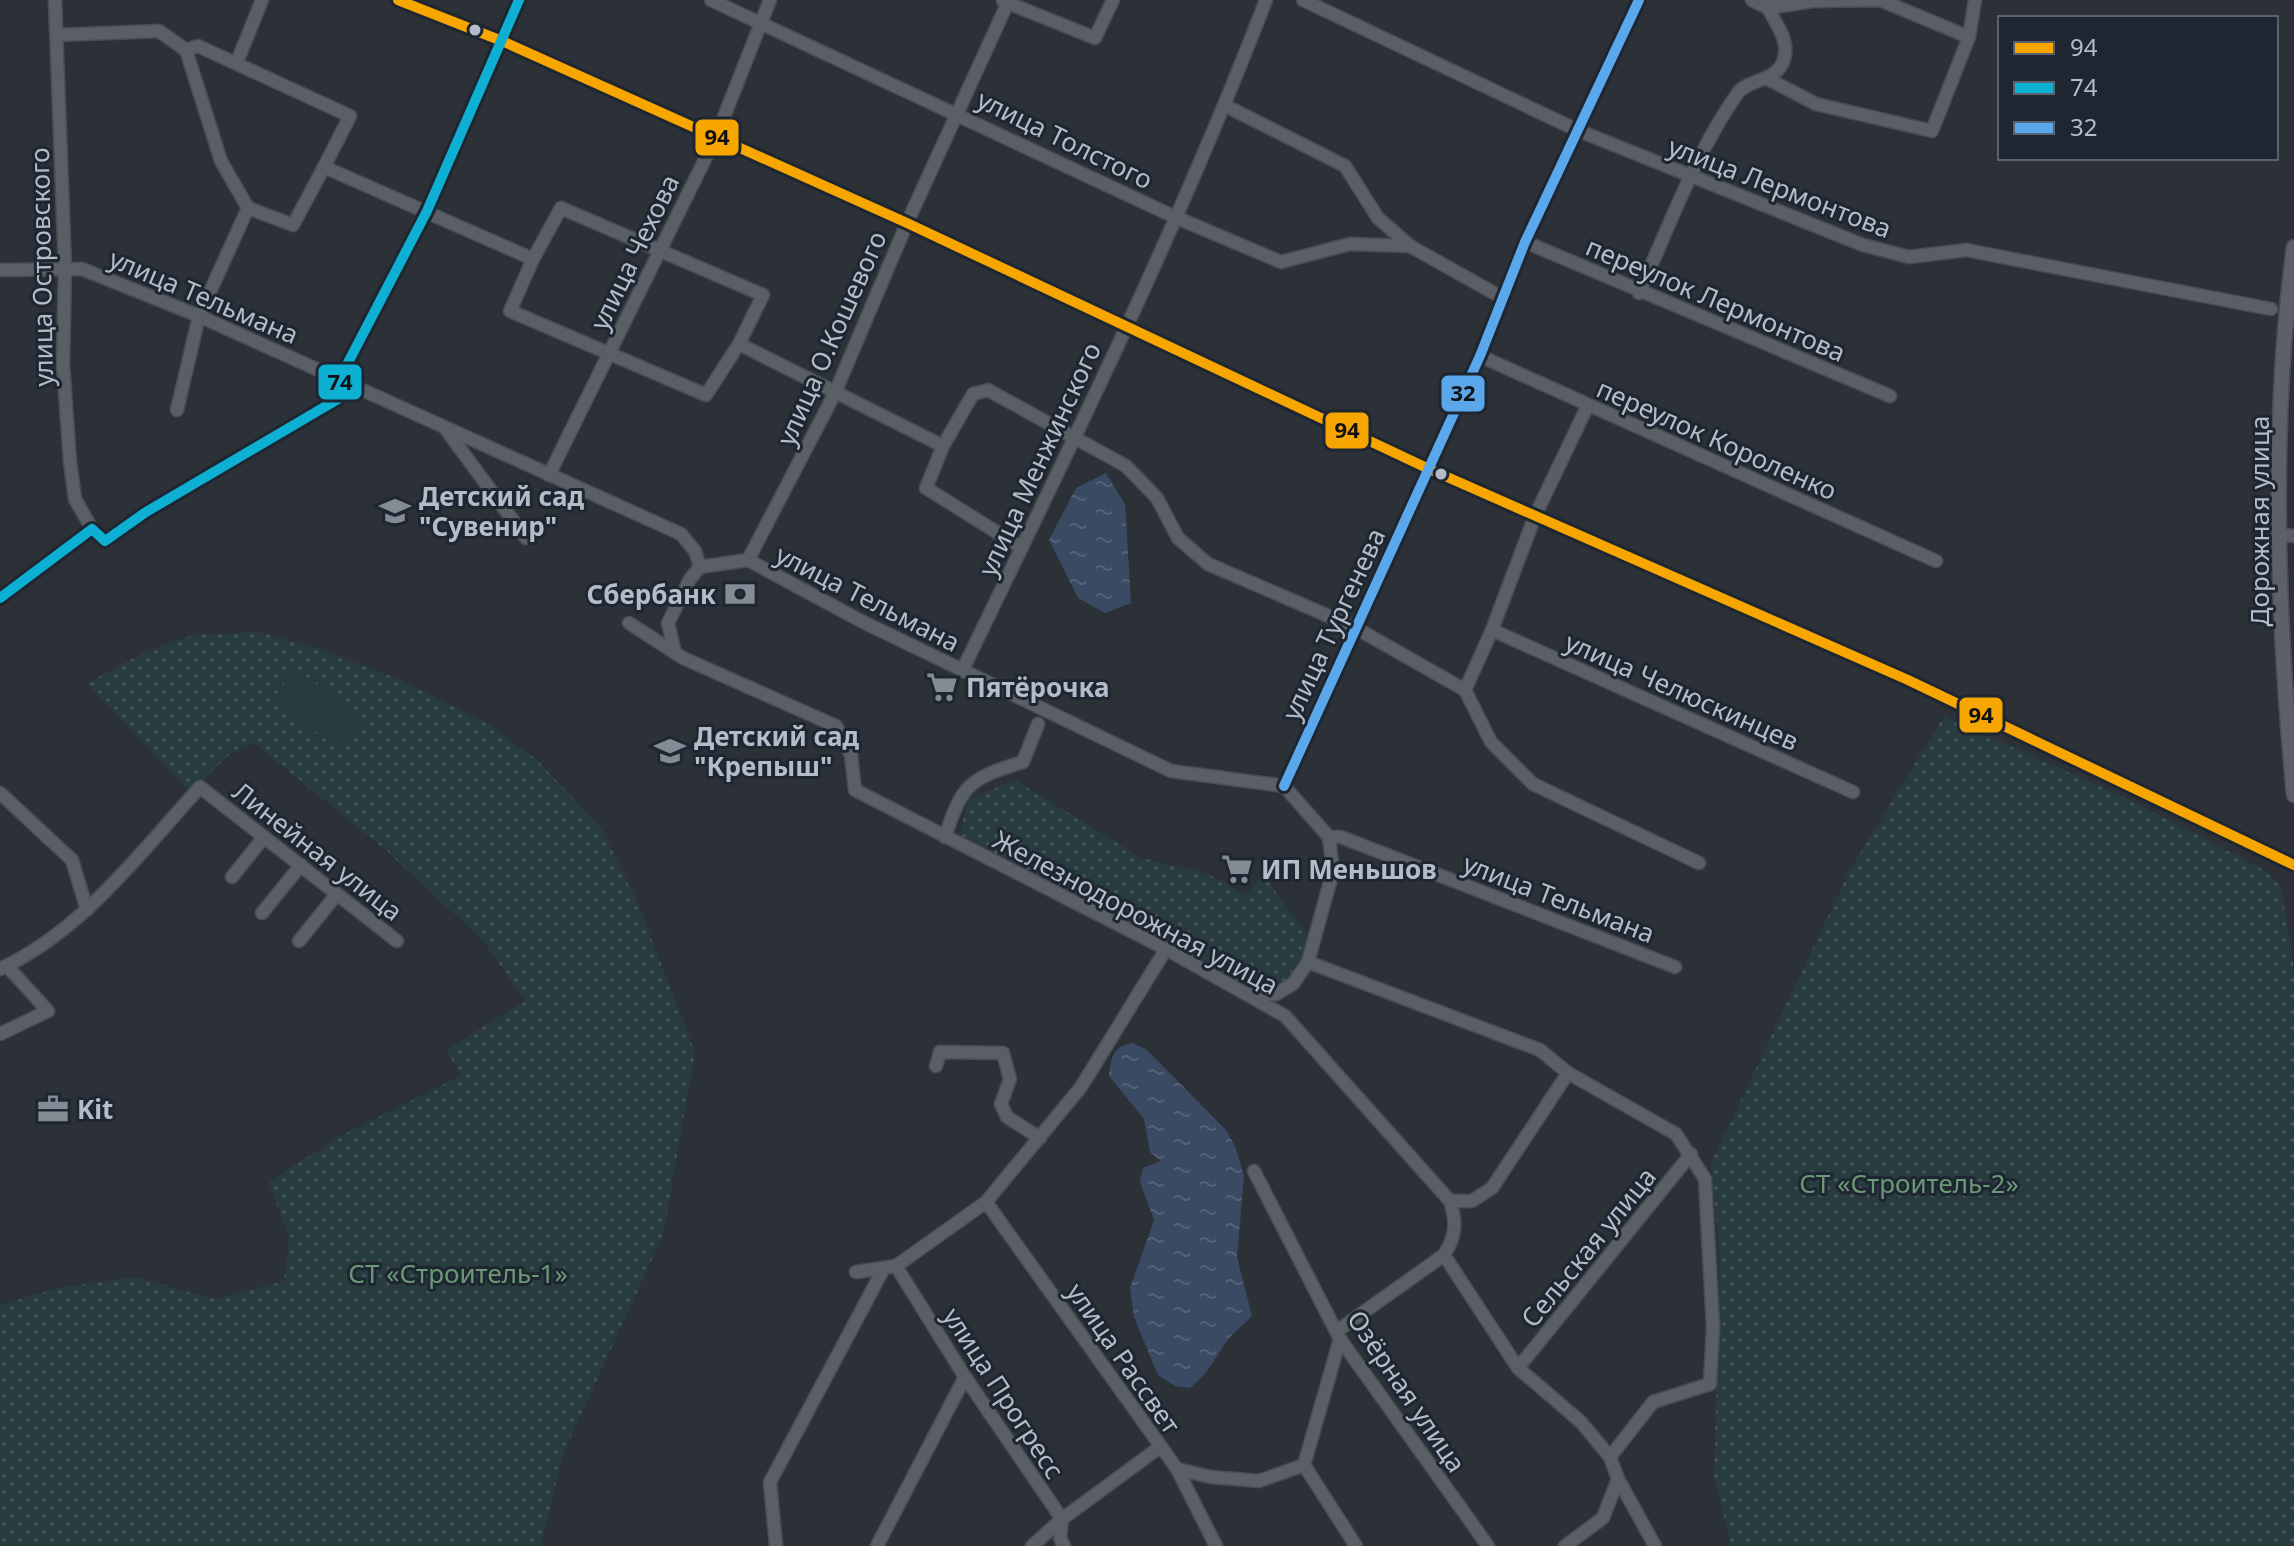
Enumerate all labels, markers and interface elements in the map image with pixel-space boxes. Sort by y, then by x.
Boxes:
legend [1998,16,2278,160]
unlabelled marker [467,22,483,38]
text: 94 [2070,30,2098,63]
text: 74 [2070,70,2098,103]
street label: улица Толстого [971,81,1159,197]
text: 32 [2070,110,2097,143]
line badge: 94 [694,118,740,157]
text: 94 [704,121,730,151]
street label: улица Лермонтова [1663,128,1897,246]
street label: улица Островского [21,147,61,387]
street label: улица Чехова [581,168,687,336]
street label: улица О.Кошевого [767,225,895,451]
street label: переулок Лермонтова [1581,228,1851,370]
street label: улица Тельмана [104,240,304,352]
street label: улица Менжинского [969,336,1109,582]
line badge: 74 [317,363,363,401]
text: 74 [327,366,353,396]
street label: переулок Короленко [1591,370,1843,508]
line badge: 32 [1440,374,1486,413]
text: 32 [1450,377,1476,407]
line badge: 94 [1324,411,1370,450]
text: 94 [1334,414,1360,444]
street label: Дорожная улица [2241,416,2277,626]
unlabelled marker [1433,466,1449,482]
place label: Детский сад "Сувенир" [419,478,585,544]
school or university icon: Детский сад "Сувенир" [378,494,412,528]
street label: улица Тургенева [1273,522,1393,726]
street label: улица Тельмана [770,536,966,660]
place label: Сбербанк [587,576,716,612]
bank icon: Сбербанк [723,577,757,611]
street label: улица Челюскинцев [1560,623,1804,759]
place label: Пятёрочка [966,669,1110,705]
supermarket icon: Пятёрочка [925,670,959,704]
line badge: 94 [1958,696,2004,734]
text: 94 [1968,699,1994,729]
place label: Детский сад "Крепыш" [694,718,860,784]
school or university icon: Детский сад "Крепыш" [653,734,687,768]
street label: Линейная улица [226,773,410,929]
street label: Железнодорожная улица [987,821,1285,1003]
street label: улица Тельмана [1458,845,1660,951]
place label: ИП Меньшов [1261,851,1437,887]
supermarket icon: ИП Меньшов [1220,852,1254,886]
place label: Kit [77,1091,113,1127]
office icon: Kit [36,1092,70,1126]
street label: Сельская улица [1512,1159,1664,1335]
park label: СТ «Строитель-2» [1799,1165,2019,1201]
park label: СТ «Строитель-1» [348,1255,568,1291]
street label: улица Рассвет [1059,1276,1189,1440]
street label: улица Прогресс [935,1300,1073,1486]
street label: Озёрная улица [1339,1303,1475,1479]

